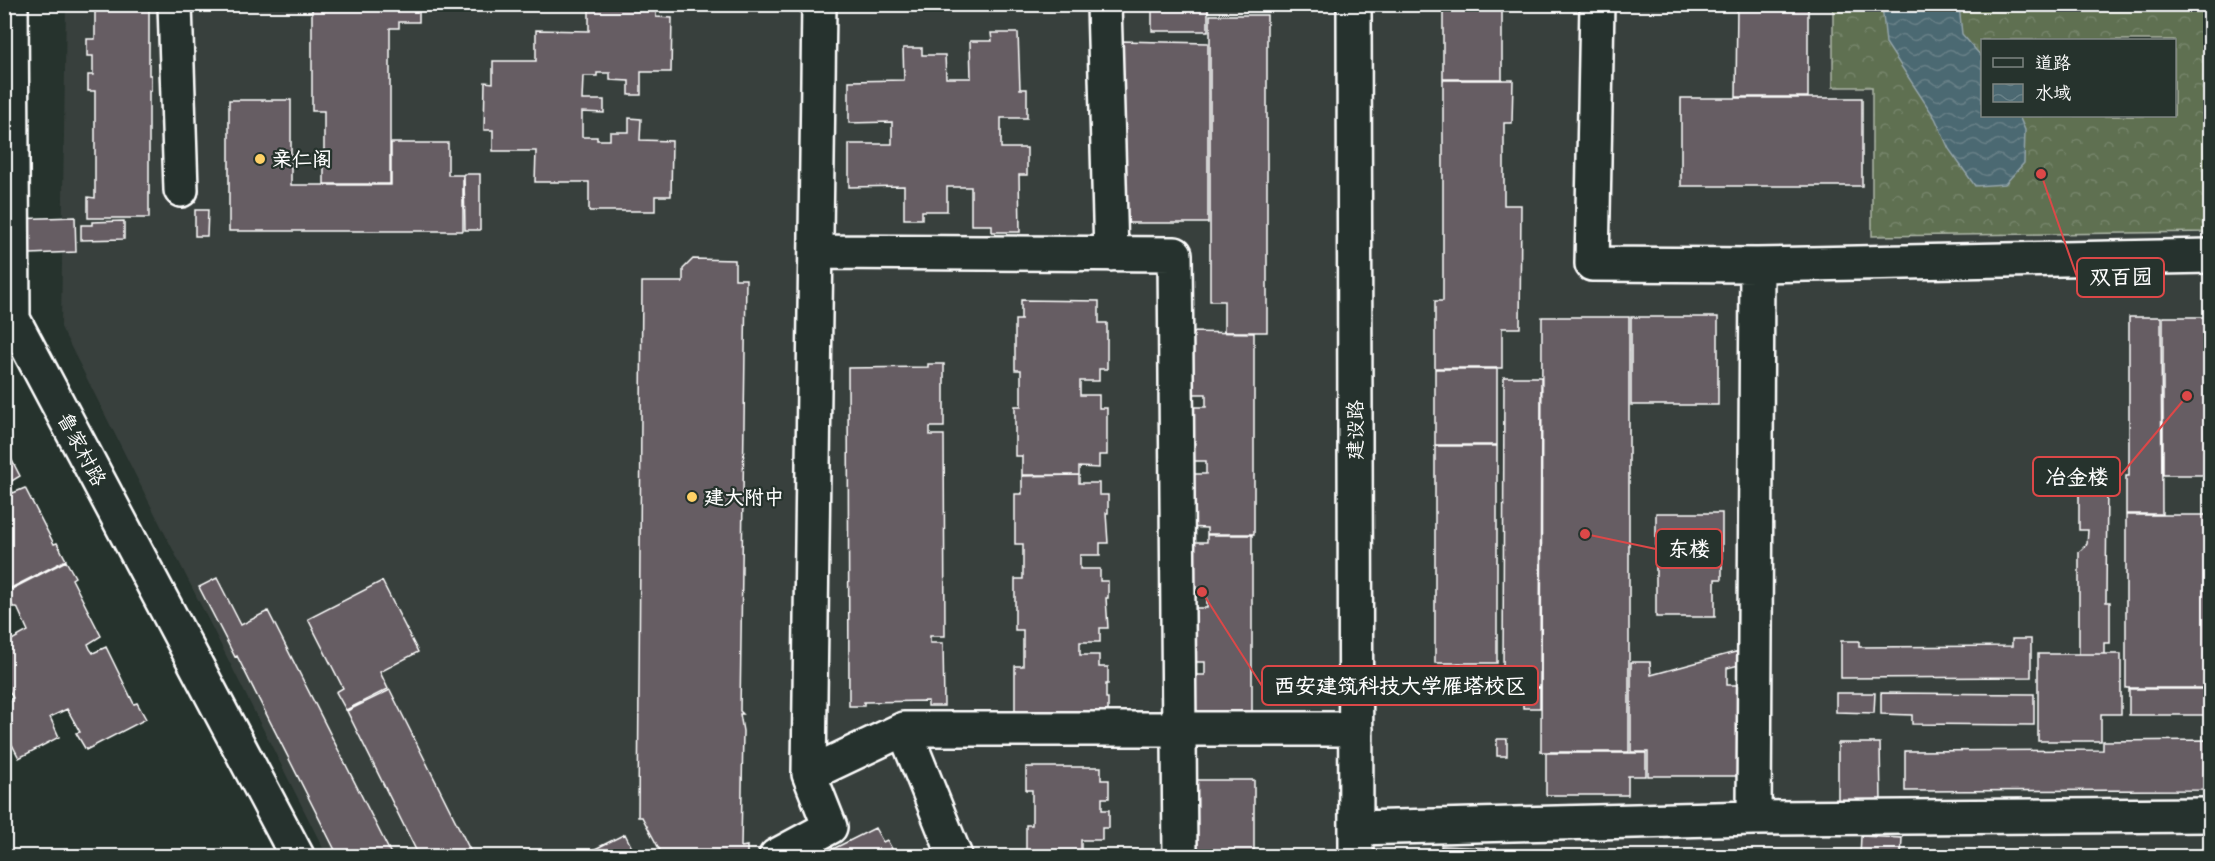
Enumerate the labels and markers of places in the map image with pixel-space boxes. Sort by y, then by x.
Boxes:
place label: 亲仁阁 [272,147,332,171]
marker: 亲仁阁 [253,152,267,166]
callout: 双百园 [2077,258,2164,297]
callout: 冶金楼 [2033,457,2120,496]
place label: 建大附中 [704,485,784,509]
marker: 建大附中 [685,490,699,504]
callout: 东楼 [1656,529,1722,568]
callout: 西安建筑科技大学雁塔校区 [1262,666,1538,705]

